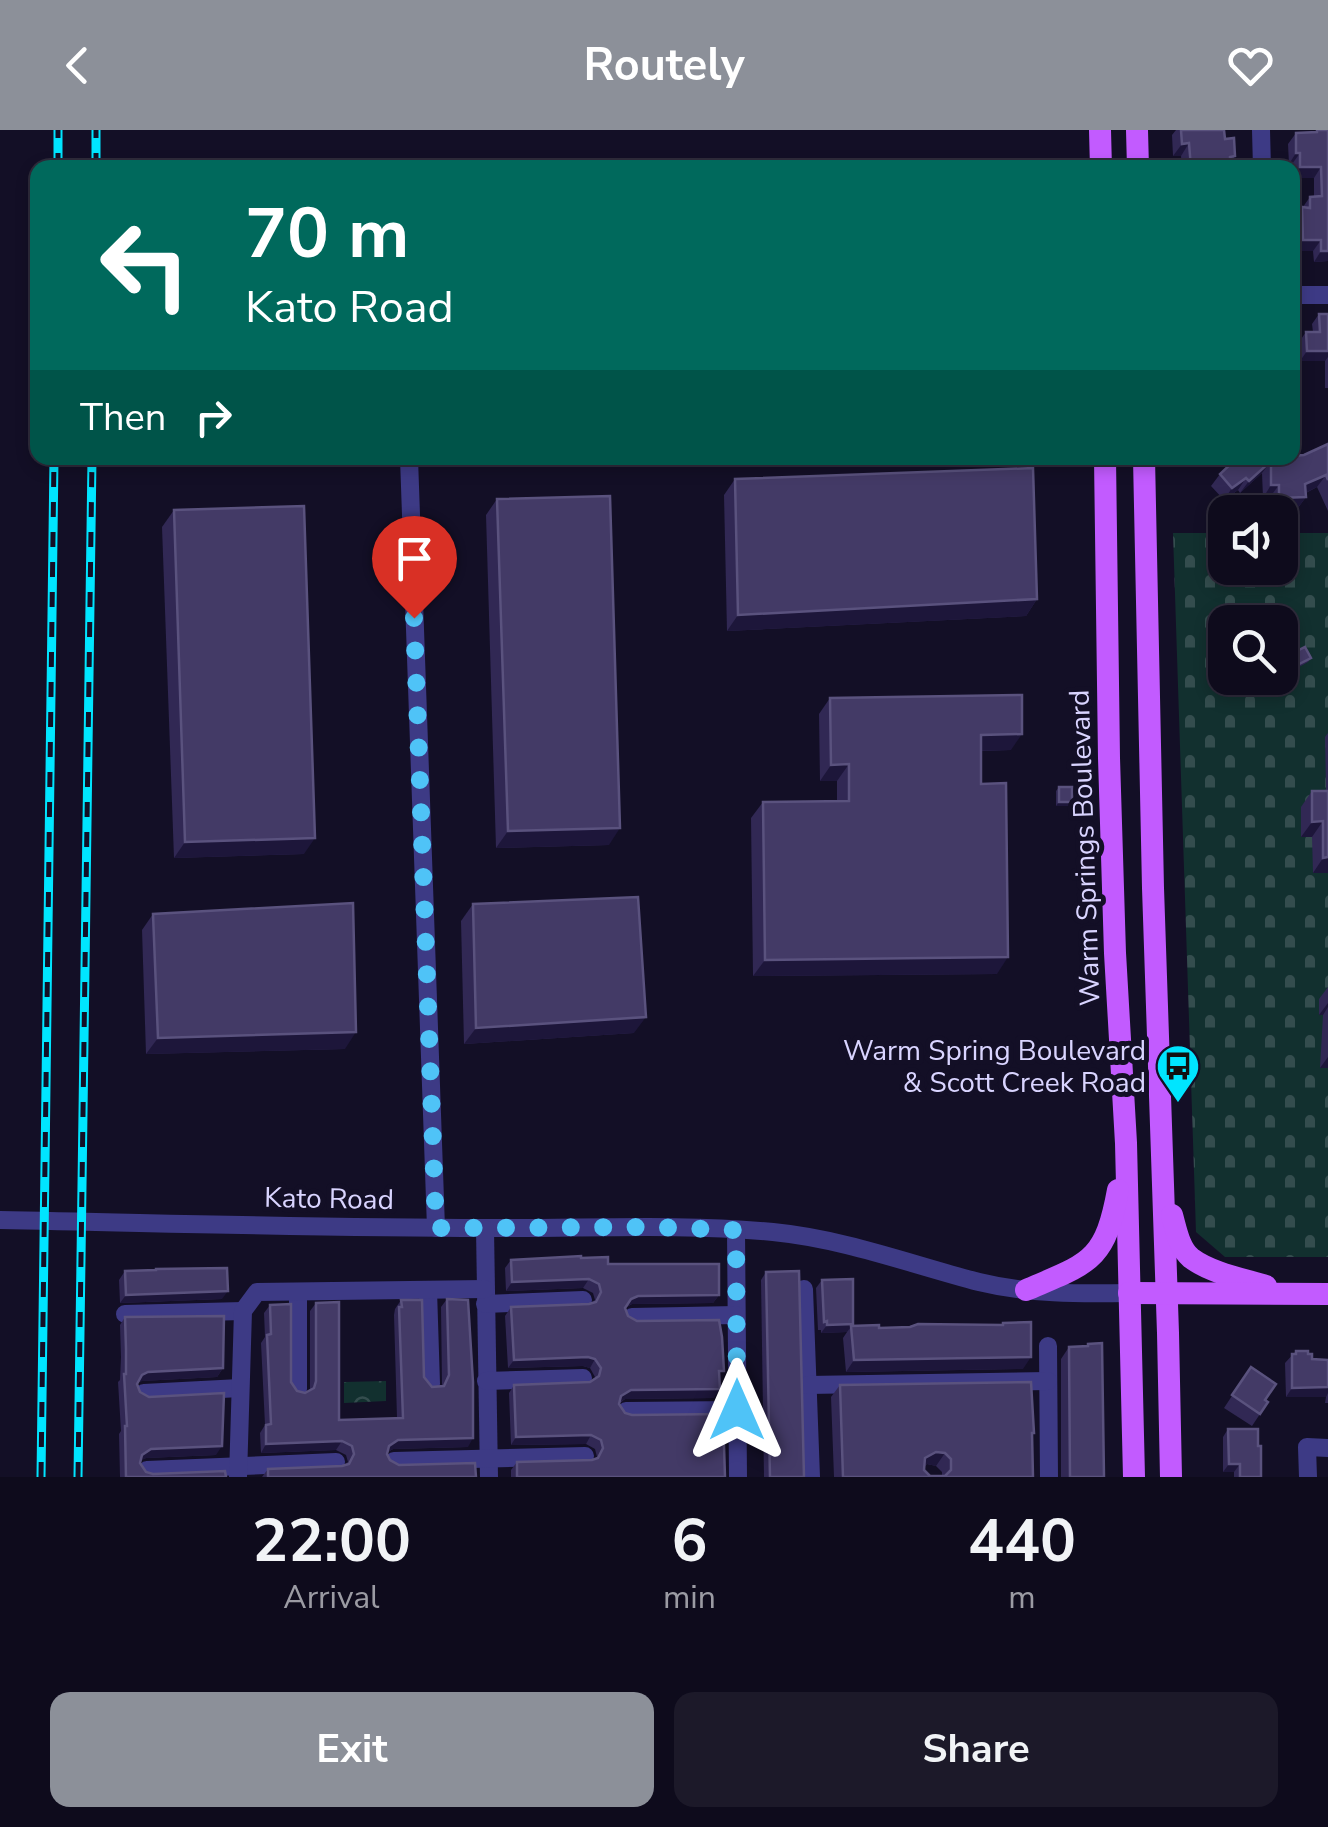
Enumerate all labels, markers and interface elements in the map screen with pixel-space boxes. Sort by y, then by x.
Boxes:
text: Routely [583,35,745,96]
icon: back [50,38,105,93]
icon: heart [1223,38,1278,93]
text: 70 m [245,186,409,282]
icon: left [80,200,210,330]
text: Kato Road [245,277,454,338]
icon: right [186,390,241,445]
text: Then [80,392,166,443]
map controls [1208,495,1298,695]
button: sound [1208,495,1298,585]
pin [372,516,457,619]
icon: arrive [387,531,442,586]
button: search [1208,605,1298,695]
street label: Warm Springs Boulevard [1060,689,1110,1007]
place label: Warm Spring Boulevard & Scott Creek Road [843,1032,1146,1102]
bus stop icon: Warm Spring Boulevard & Scott Creek Road [1155,1043,1201,1104]
street label: Kato Road [264,1179,394,1219]
position arrow [685,1358,789,1462]
text: 22:00 [252,1500,411,1582]
text: 6 [671,1500,707,1582]
text: 440 [968,1500,1076,1582]
text: Arrival [283,1576,380,1619]
text: min [663,1576,716,1619]
text: m [1008,1576,1036,1619]
button: Exit [50,1692,654,1807]
button: Share [674,1692,1278,1807]

